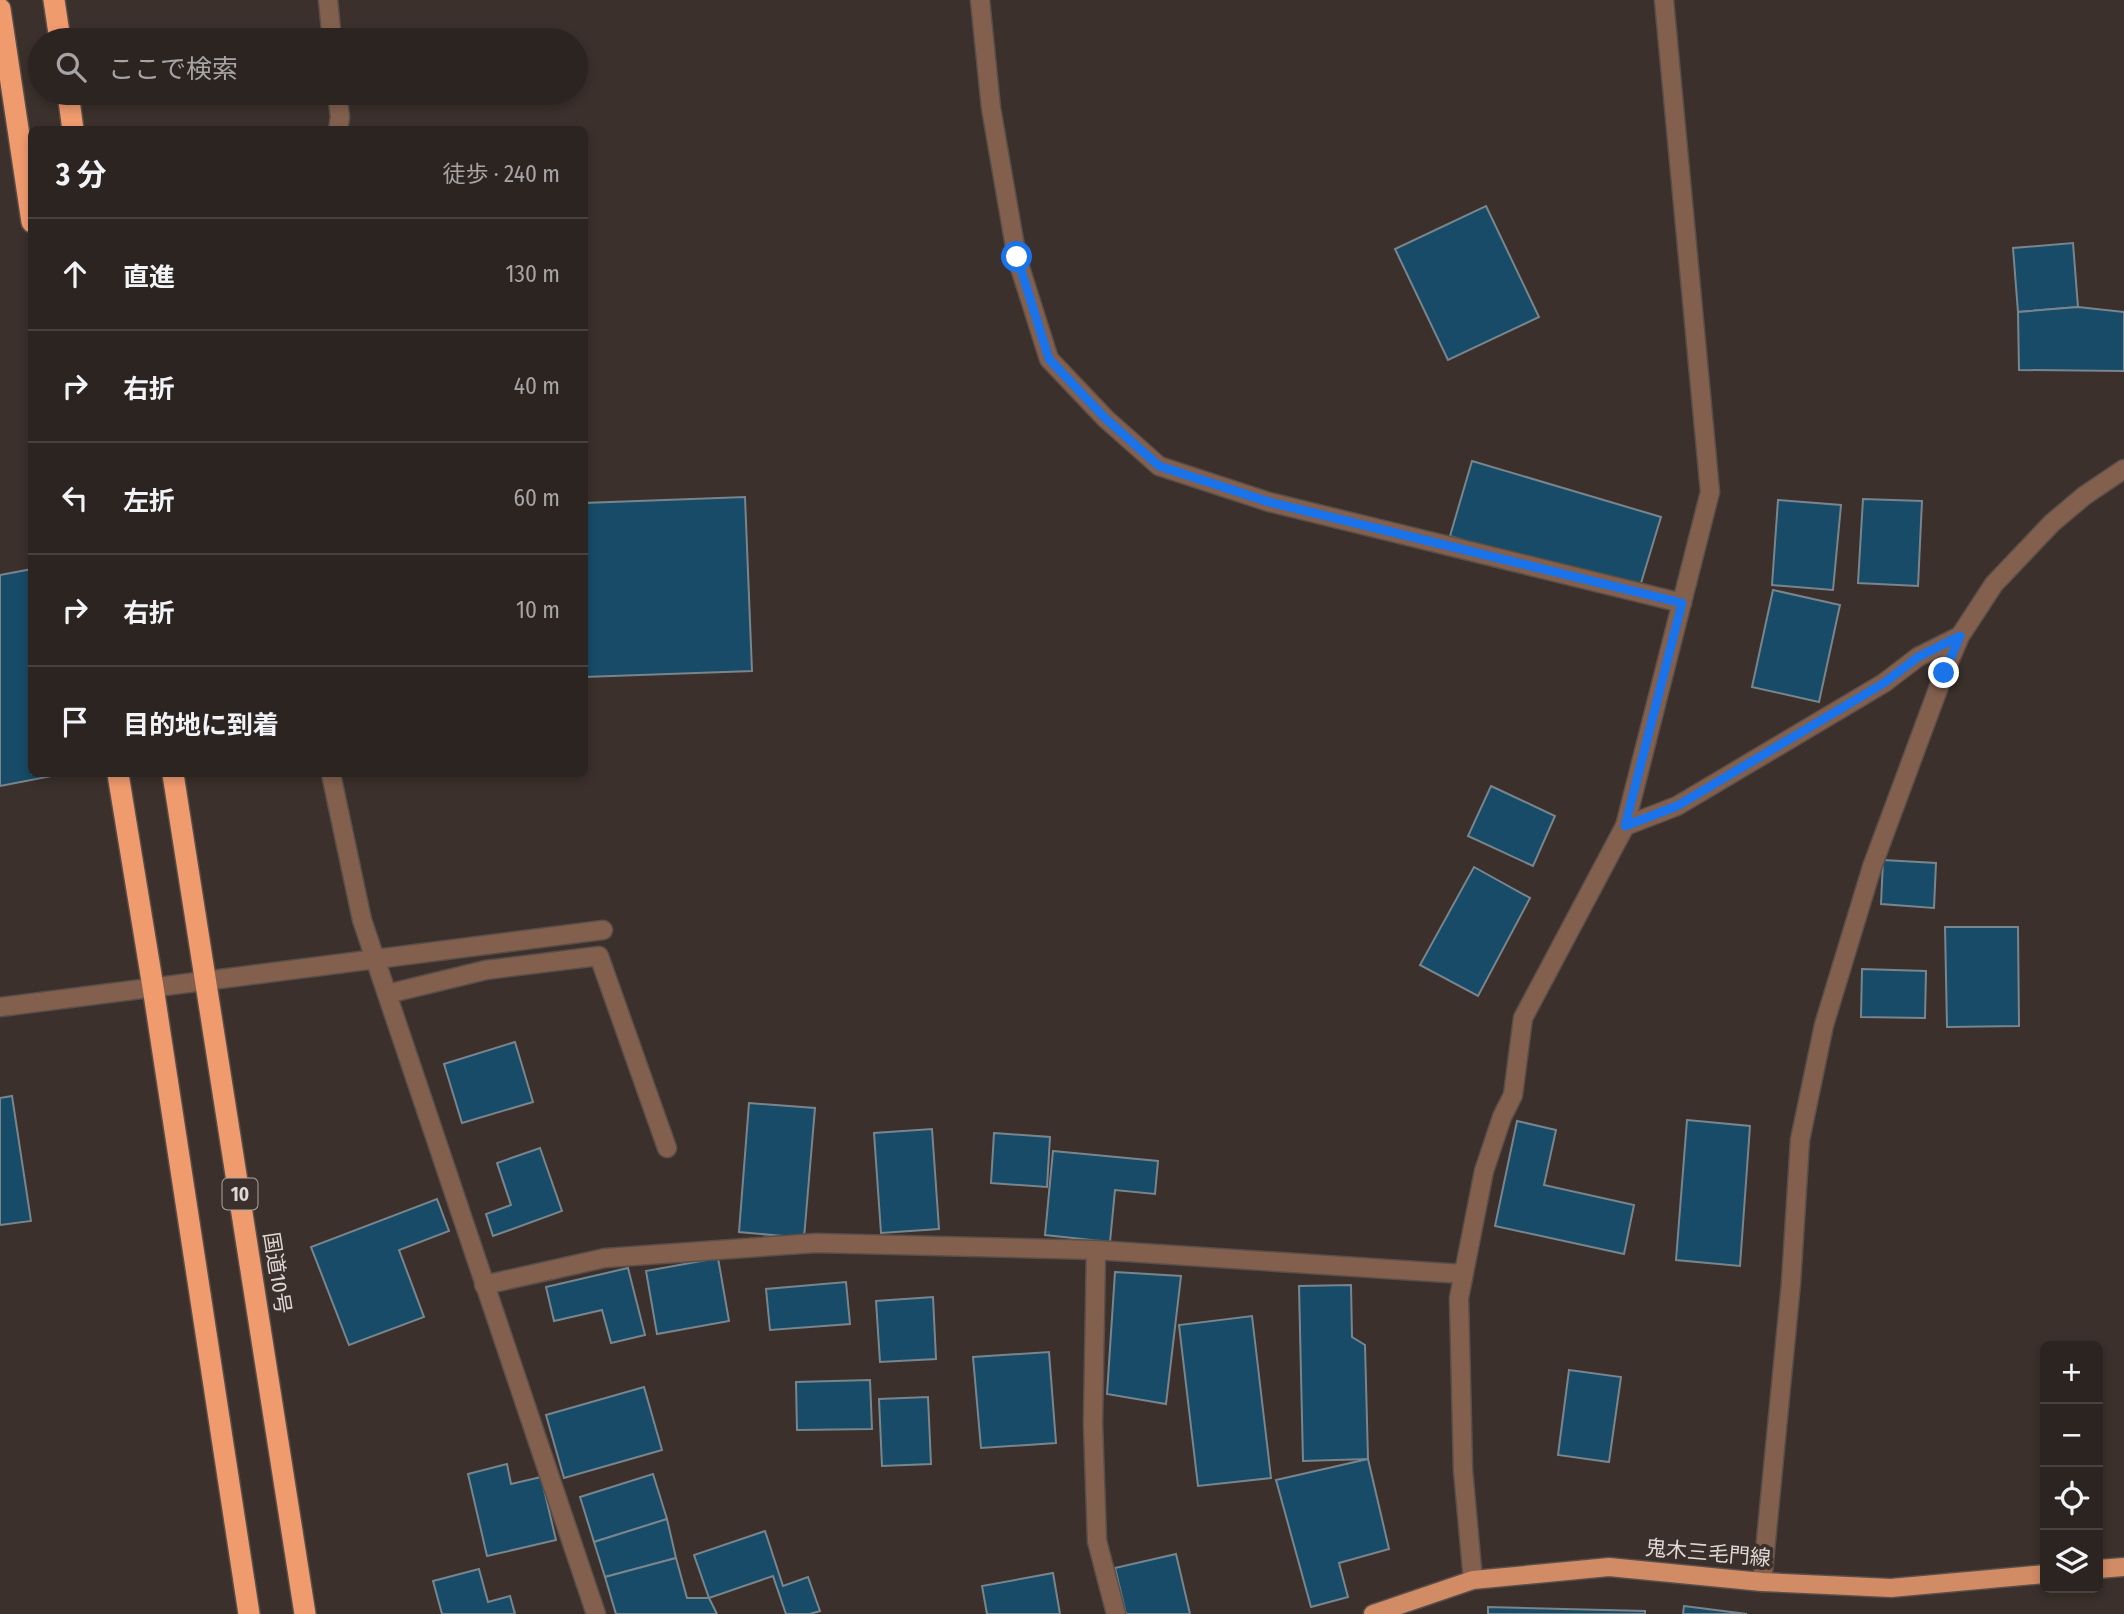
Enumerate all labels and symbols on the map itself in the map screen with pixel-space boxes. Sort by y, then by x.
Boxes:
route start [1001,241,1032,272]
route end [1928,657,1959,688]
road number: 10 [222,1178,258,1210]
street label: 国道10号 [258,1230,296,1316]
street label: 鬼木三毛門線 [1644,1535,1772,1571]

